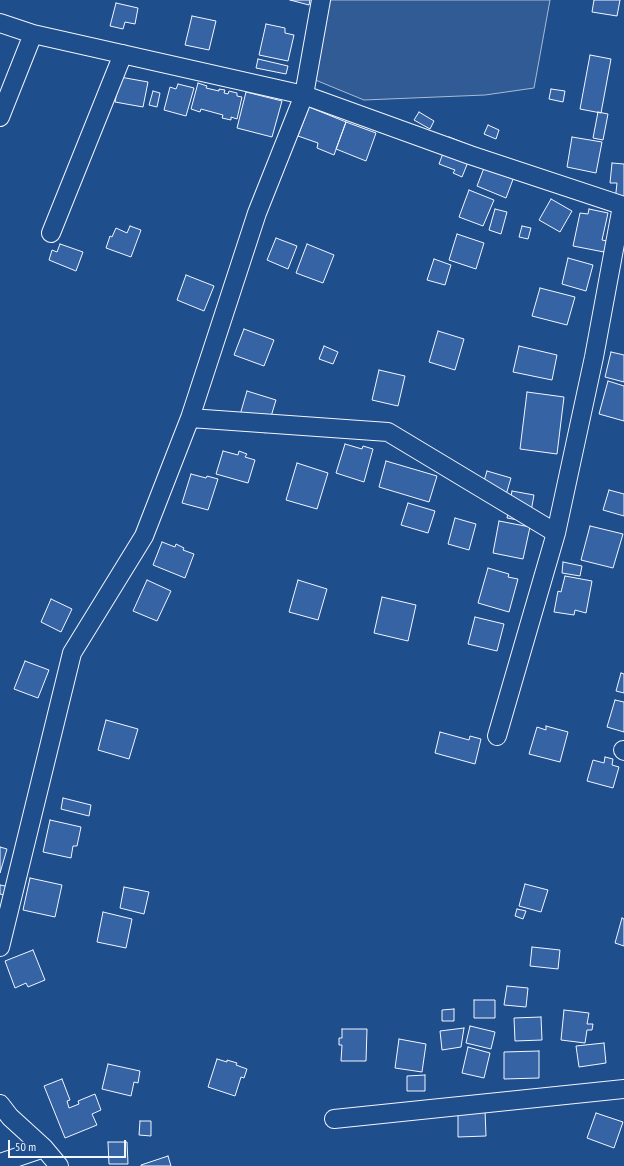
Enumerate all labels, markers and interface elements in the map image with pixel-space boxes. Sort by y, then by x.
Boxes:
scale bar [10,1132,128,1158]
text: 50 m [15,1139,36,1154]

